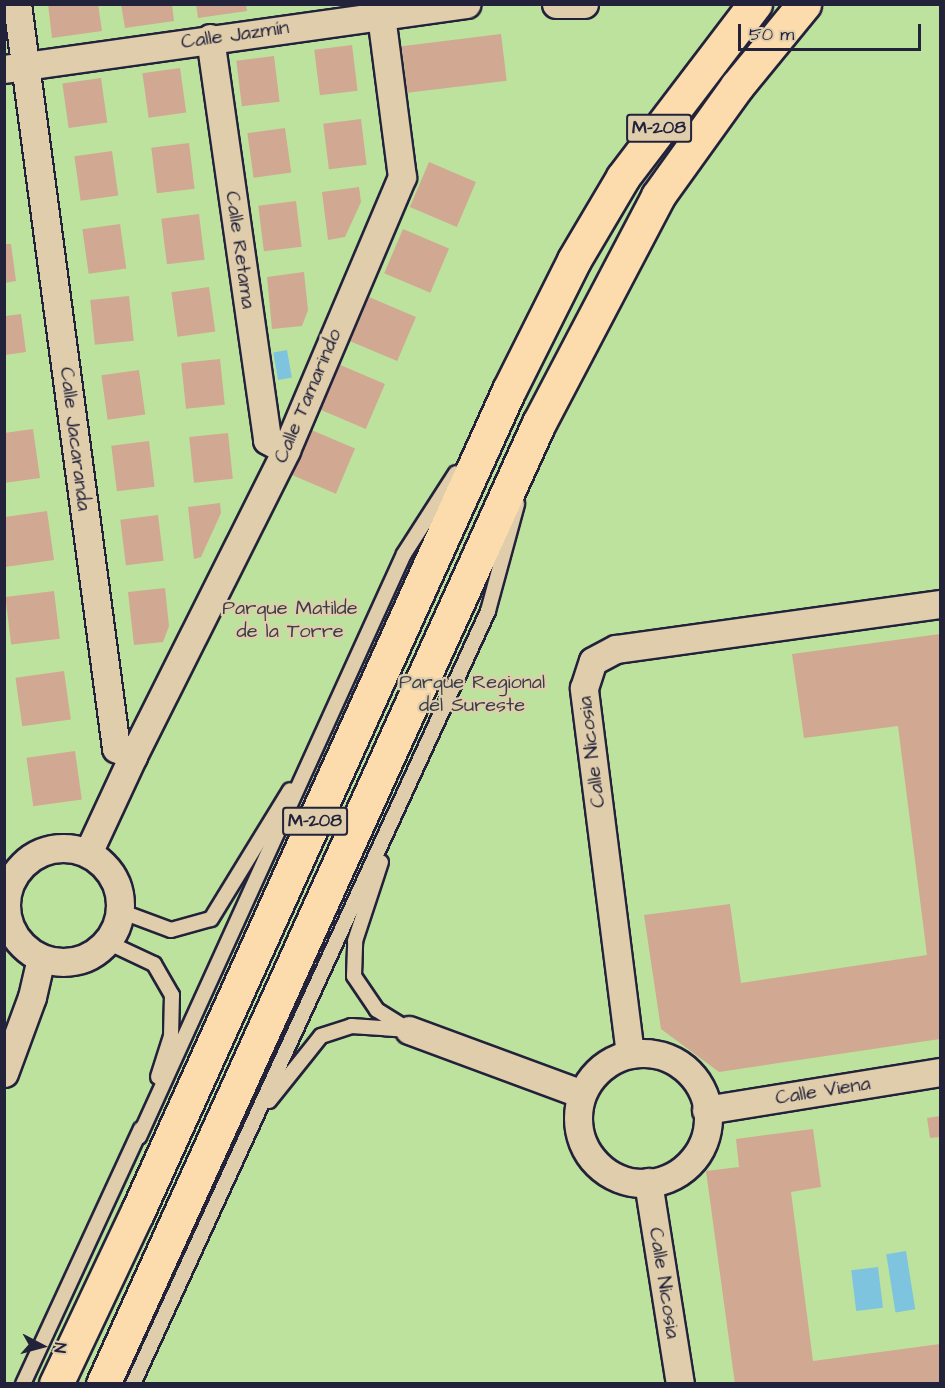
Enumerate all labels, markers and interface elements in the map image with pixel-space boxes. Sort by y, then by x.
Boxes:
scale bar [741,12,924,50]
street label: Calle Jazmín [180,16,290,54]
text: 50 m [749,22,794,47]
road number: M-208 [626,113,692,143]
street label: Calle Retama [220,190,260,310]
street label: Calle Tamarindo [269,325,347,467]
street label: Calle Jacaranda [54,366,96,512]
park label: Parque Matilde de la Torre [222,596,358,643]
park label: Parque Regional del Sureste [399,670,545,717]
street label: Calle Nicosia [573,695,611,809]
road number: M-208 [282,806,348,836]
street label: Calle Viena [774,1072,872,1110]
street label: Calle Nicosia [643,1226,685,1340]
north arrow [12,1316,72,1376]
text: N [48,1342,71,1354]

